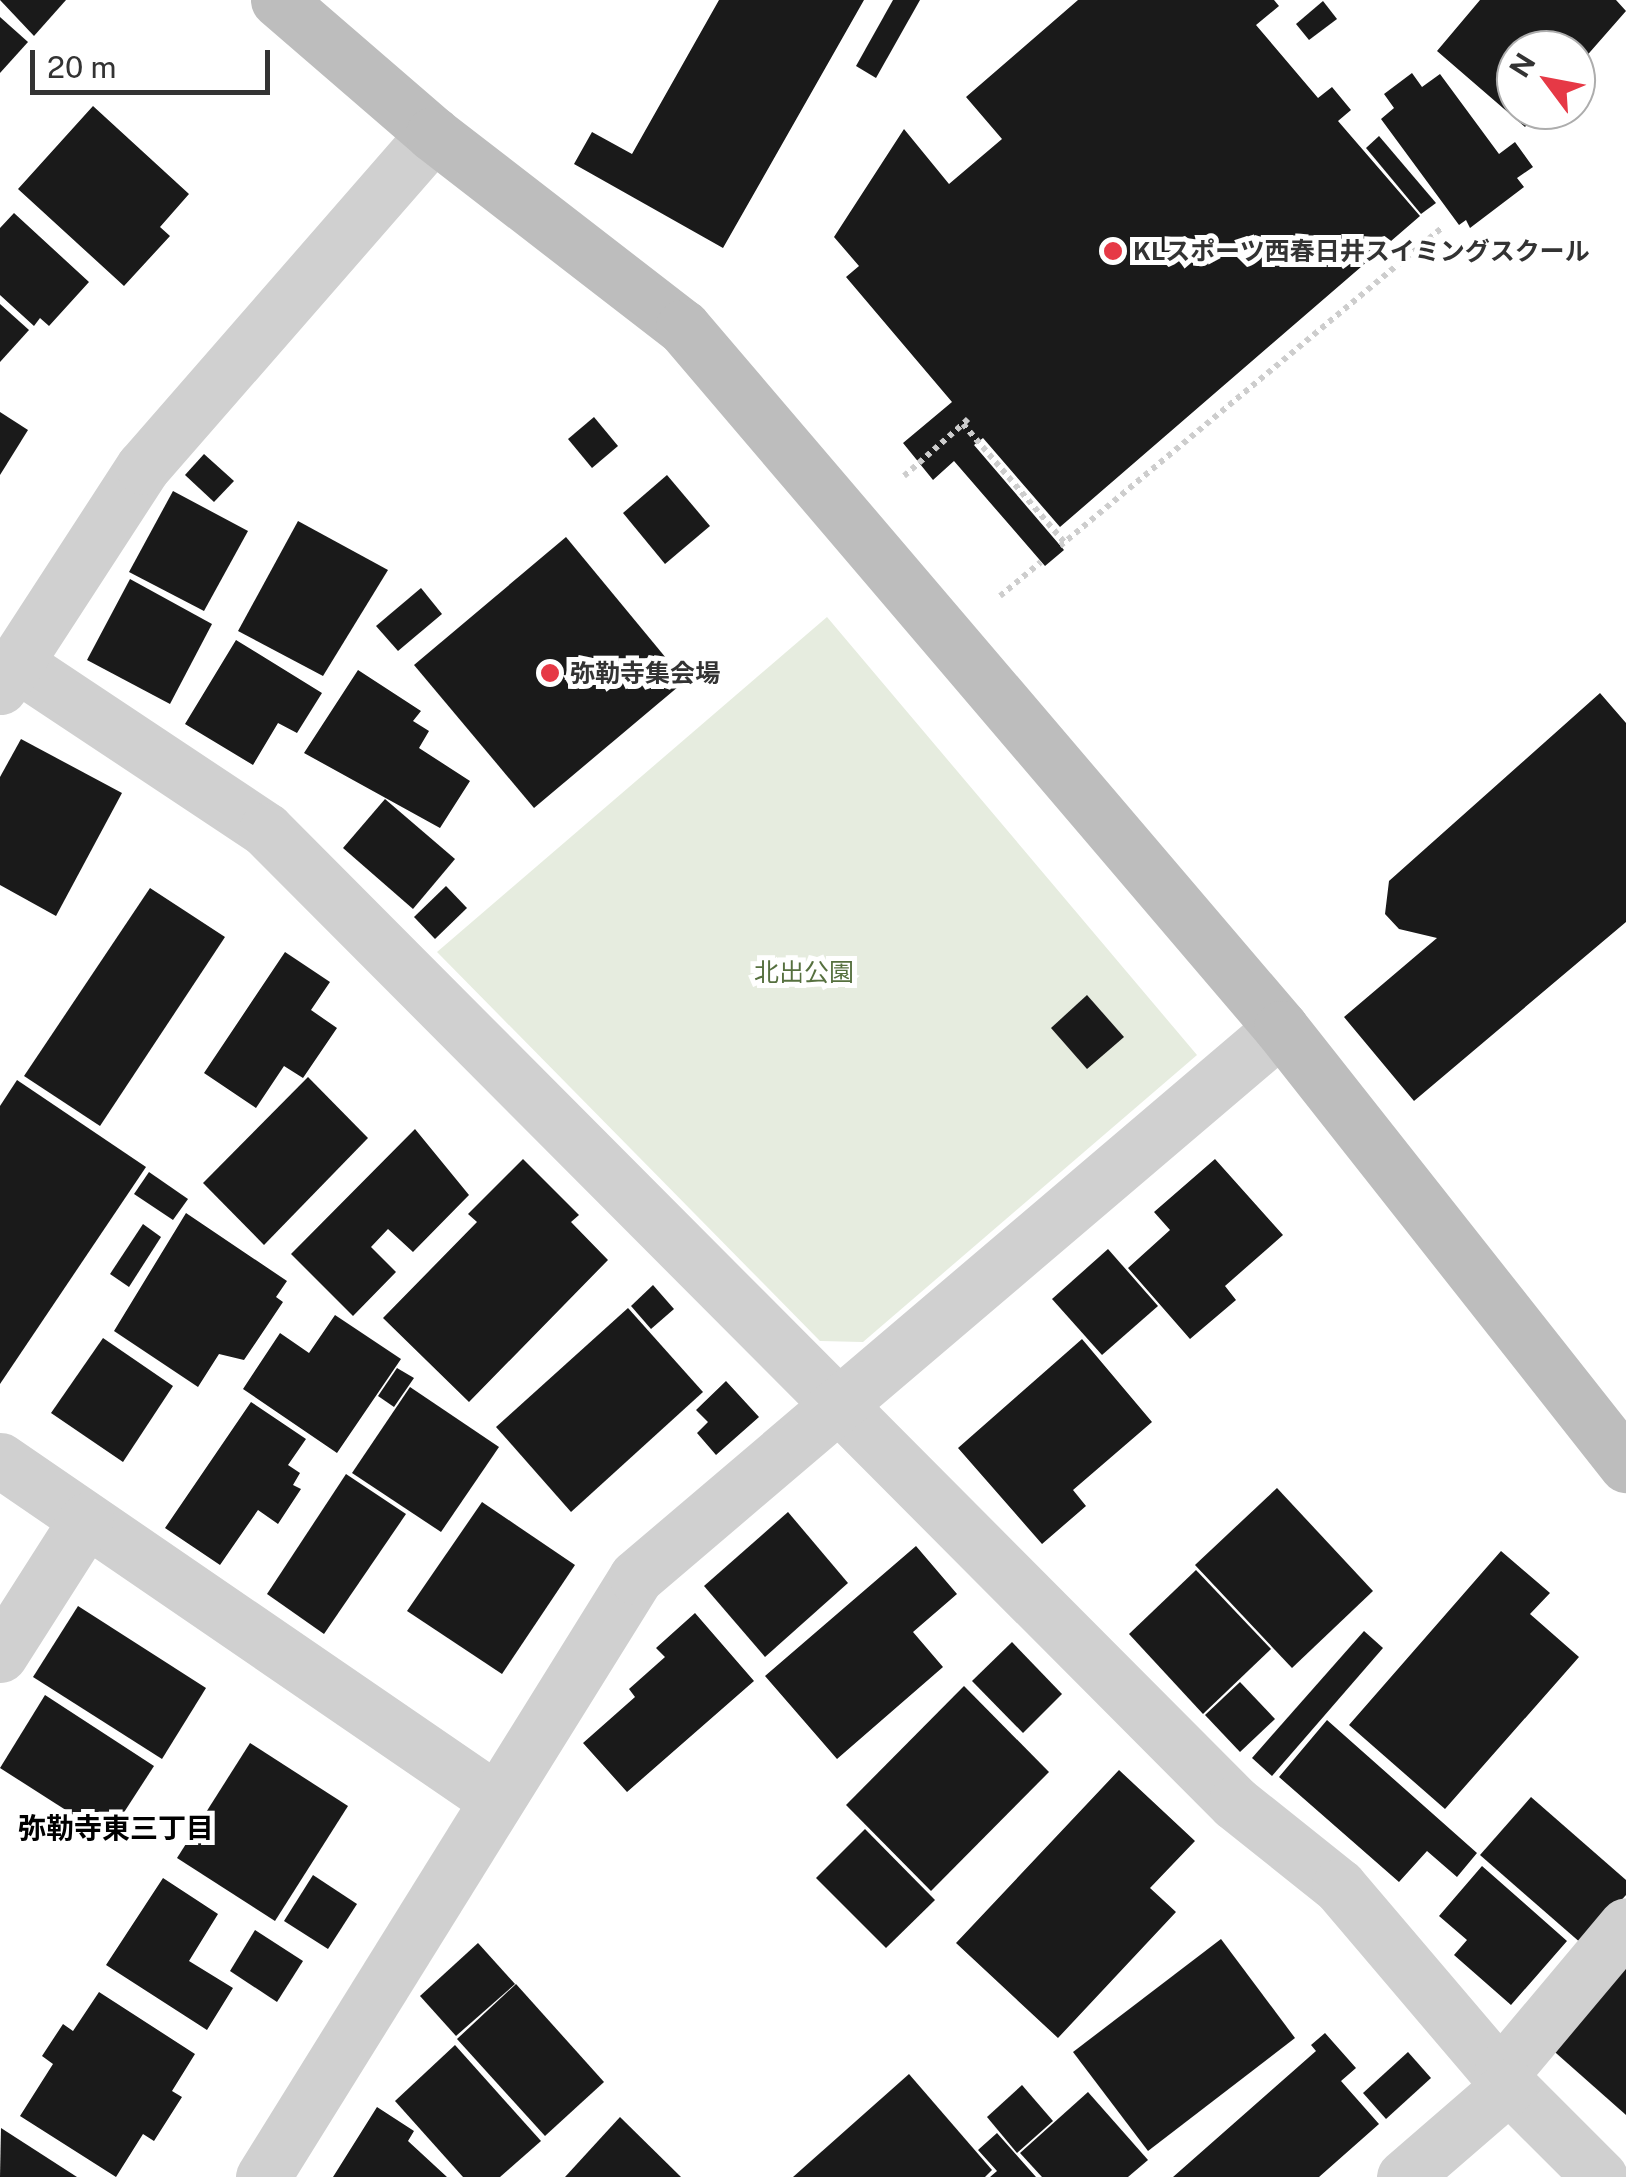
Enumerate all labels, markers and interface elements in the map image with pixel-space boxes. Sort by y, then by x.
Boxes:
scale bar [35,30,275,92]
north arrow [1496,30,1596,130]
text: N [1502,47,1542,83]
text: 20 m [47,49,116,85]
place label: KLスポーツ西春日井スイミングスクール [1133,236,1590,266]
marker: KLスポーツ西春日井スイミングスクール [1102,240,1124,262]
place label: 弥勒寺集会場 [570,658,720,688]
marker: 弥勒寺集会場 [539,662,561,684]
park label: 北出公園 [754,957,854,987]
district label: 弥勒寺東三丁目 [18,1811,214,1845]

